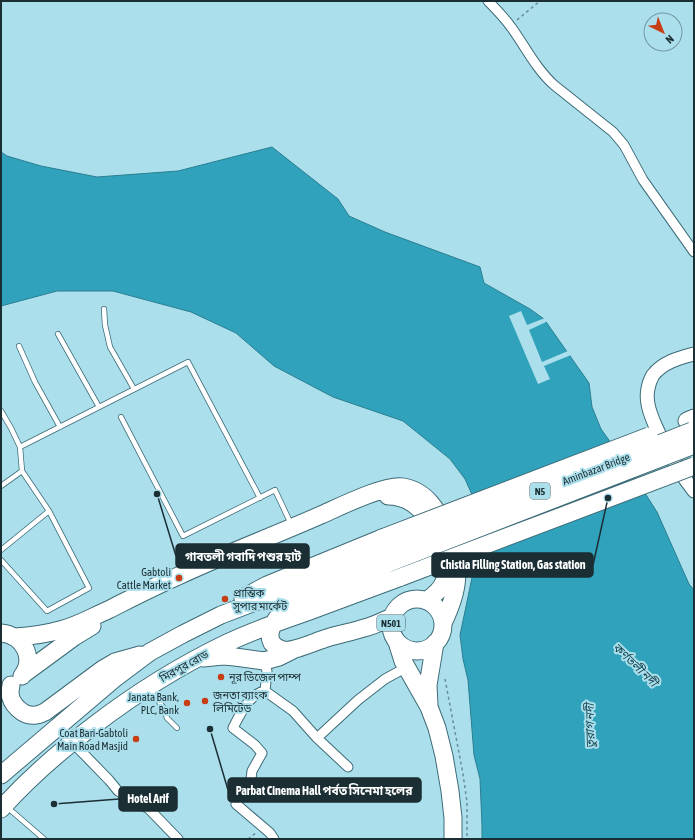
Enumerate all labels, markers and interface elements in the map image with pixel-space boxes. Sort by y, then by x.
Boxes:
north arrow [643,12,683,52]
text: N [663,33,676,46]
street label: Aminbazar Bridge [561,451,631,487]
road number: N5 [530,483,550,499]
callout: গাবতলী গবাদি পশুর হাট [176,544,309,568]
text: গাবতলী গবাদি পশুর হাট [185,549,302,564]
callout: Chistia Filling Station, Gas station [432,553,593,577]
text: Chistia Filling Station, Gas station [440,558,586,572]
place label: Gabtoli Cattle Market [117,566,171,591]
marker: Gabtoli Cattle Market [174,573,184,583]
place label: প্রান্তিক সুপার মার্কেট [232,587,288,613]
marker: প্রান্তিক সুপার মার্কেট [220,594,230,604]
road number: N501 [377,615,405,631]
water label: কর্ণতলী নদী [610,640,662,692]
street label: মিরপুর রোড [157,648,211,686]
place label: নূর ডিজেল পাম্প [228,671,301,684]
marker: নূর ডিজেল পাম্প [216,672,226,682]
place label: জনতা ব্যাংক লিমিটেড [212,689,268,714]
place label: Janata Bank, PLC, Bank [128,691,179,716]
marker: জনতা ব্যাংক লিমিটেড [200,696,210,706]
marker: Janata Bank, PLC, Bank [182,698,192,708]
water label: তুরাগ নদী [583,700,598,749]
place label: Coat Bari-Gabtoli Main Road Masjid [57,727,128,752]
marker: Coat Bari-Gabtoli Main Road Masjid [131,734,141,744]
callout: Parbat Cinema Hall পর্বত সিনেমা হলের [228,778,421,802]
text: Parbat Cinema Hall পর্বত সিনেমা হলের [236,783,413,798]
callout: Hotel Arif [119,787,177,811]
text: Hotel Arif [127,792,170,806]

